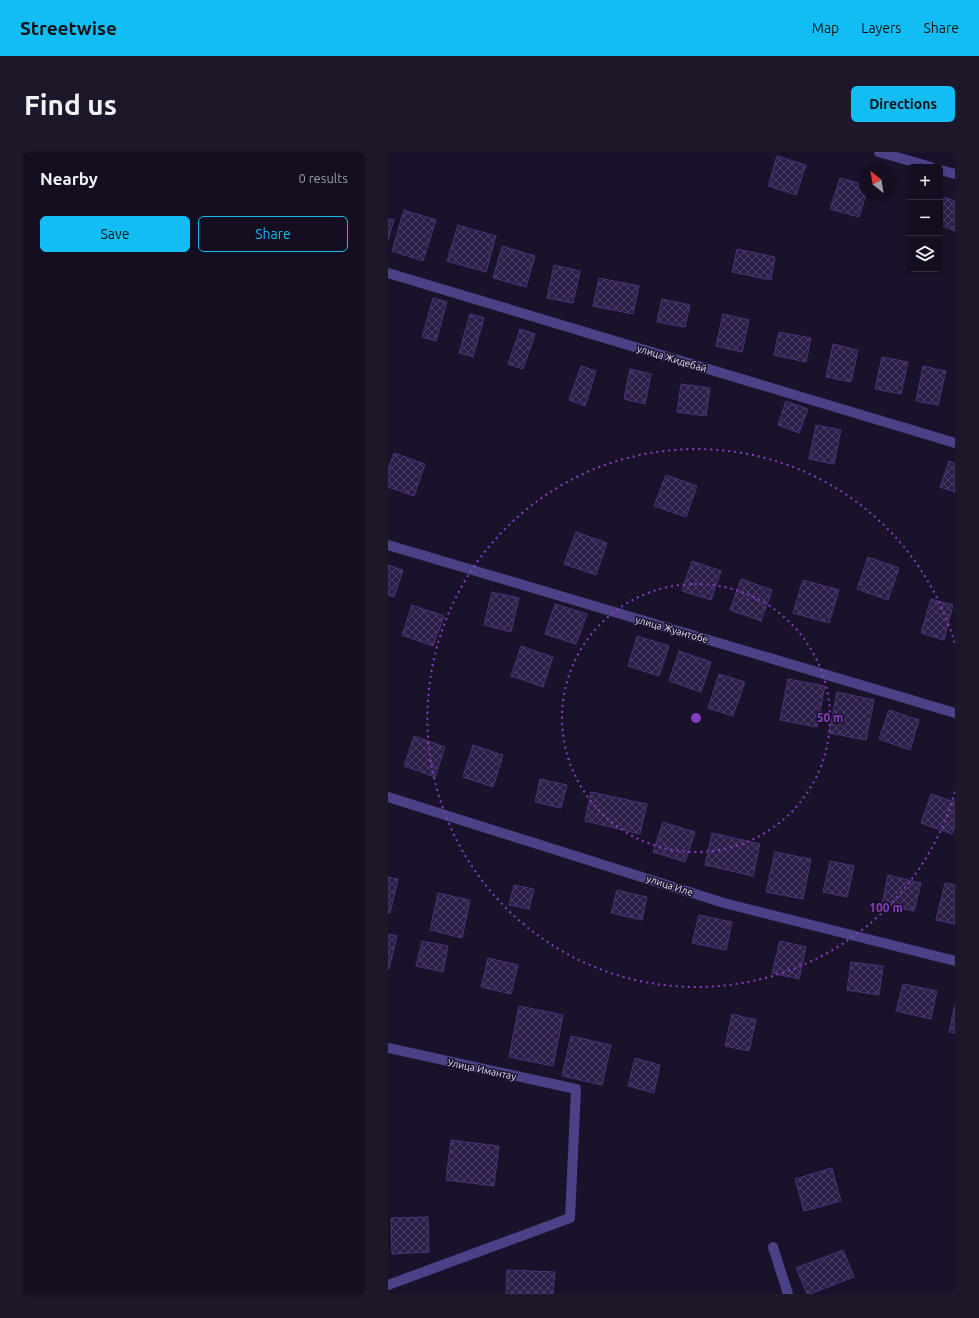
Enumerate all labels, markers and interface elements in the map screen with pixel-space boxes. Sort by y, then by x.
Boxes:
text: Streetwise [20,17,117,39]
text: Map [812,20,839,36]
text: Layers [861,20,901,36]
text: Share [923,20,959,36]
button: Directions [851,86,955,122]
text: Find us [24,89,117,120]
north arrow [859,164,895,200]
map controls [907,164,943,272]
button: + [907,164,943,200]
text: Nearby [40,169,98,188]
text: 0 results [298,171,348,185]
button: − [907,200,943,236]
button: Save [40,216,190,252]
button: Share [198,216,348,252]
button: layers [907,236,943,272]
street label: улица Жидебай [636,343,708,374]
street label: улица Жуантобе [634,614,710,645]
centre of rings [689,711,703,725]
text: 50 m [817,711,843,724]
street label: улица Иле [645,873,694,898]
text: 100 m [869,901,903,914]
street label: Улица Имантау [447,1057,517,1082]

